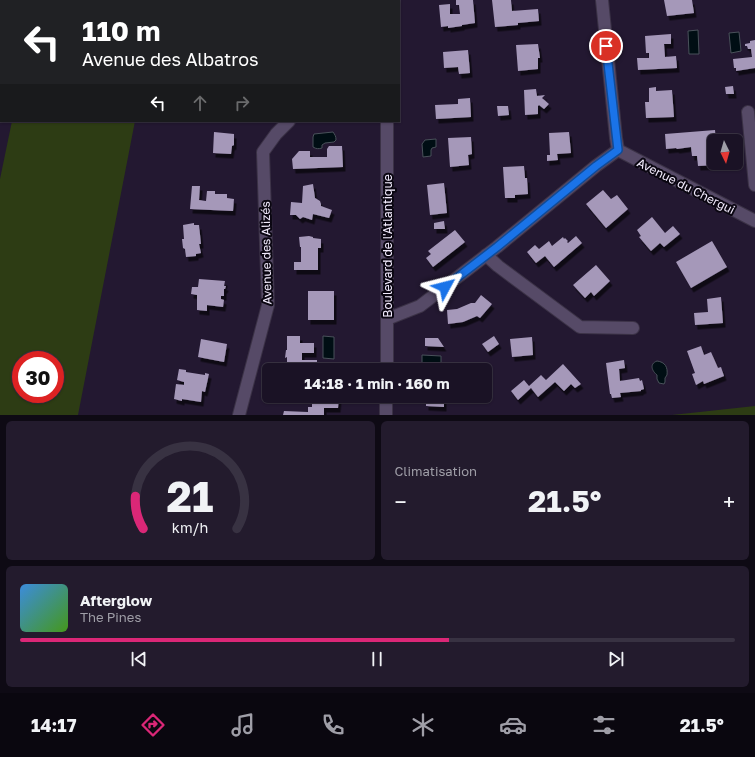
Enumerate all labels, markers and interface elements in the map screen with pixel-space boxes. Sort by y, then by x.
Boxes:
text: 110 m [82,14,161,47]
icon: left [16,16,68,68]
pin [589,29,623,63]
icon: arrive [595,35,617,57]
text: Avenue des Albatros [82,48,259,70]
icon: left [147,92,169,114]
icon: ahead [189,92,211,114]
icon: right [231,92,253,114]
north arrow [707,134,743,170]
map controls [707,134,743,170]
street label: Avenue du Chergui [635,155,737,217]
street label: Boulevard de l'Atlantique [380,174,395,318]
street label: Avenue des Alizés [258,201,274,305]
position arrow [424,266,466,308]
speed limit sign: 30 [12,351,64,403]
text: 14:18 · 1 min · 160 m [304,374,450,392]
text: Climatisation [395,463,477,479]
text: 21 [167,470,214,520]
text: 21.5° [528,483,601,519]
text: − [395,488,407,515]
text: + [723,488,735,515]
text: km/h [172,518,208,535]
text: Afterglow [80,591,152,609]
text: The Pines [80,609,141,625]
icon: previous [128,648,150,670]
icon: pause [366,648,388,670]
icon: next [605,648,627,670]
icon: directions [139,711,167,739]
icon: music [229,711,257,739]
icon: phone [319,711,347,739]
icon: climate [409,711,437,739]
icon: car [499,711,527,739]
icon: filters [590,711,618,739]
text: 14:17 [31,714,76,736]
text: 21.5° [680,714,724,736]

